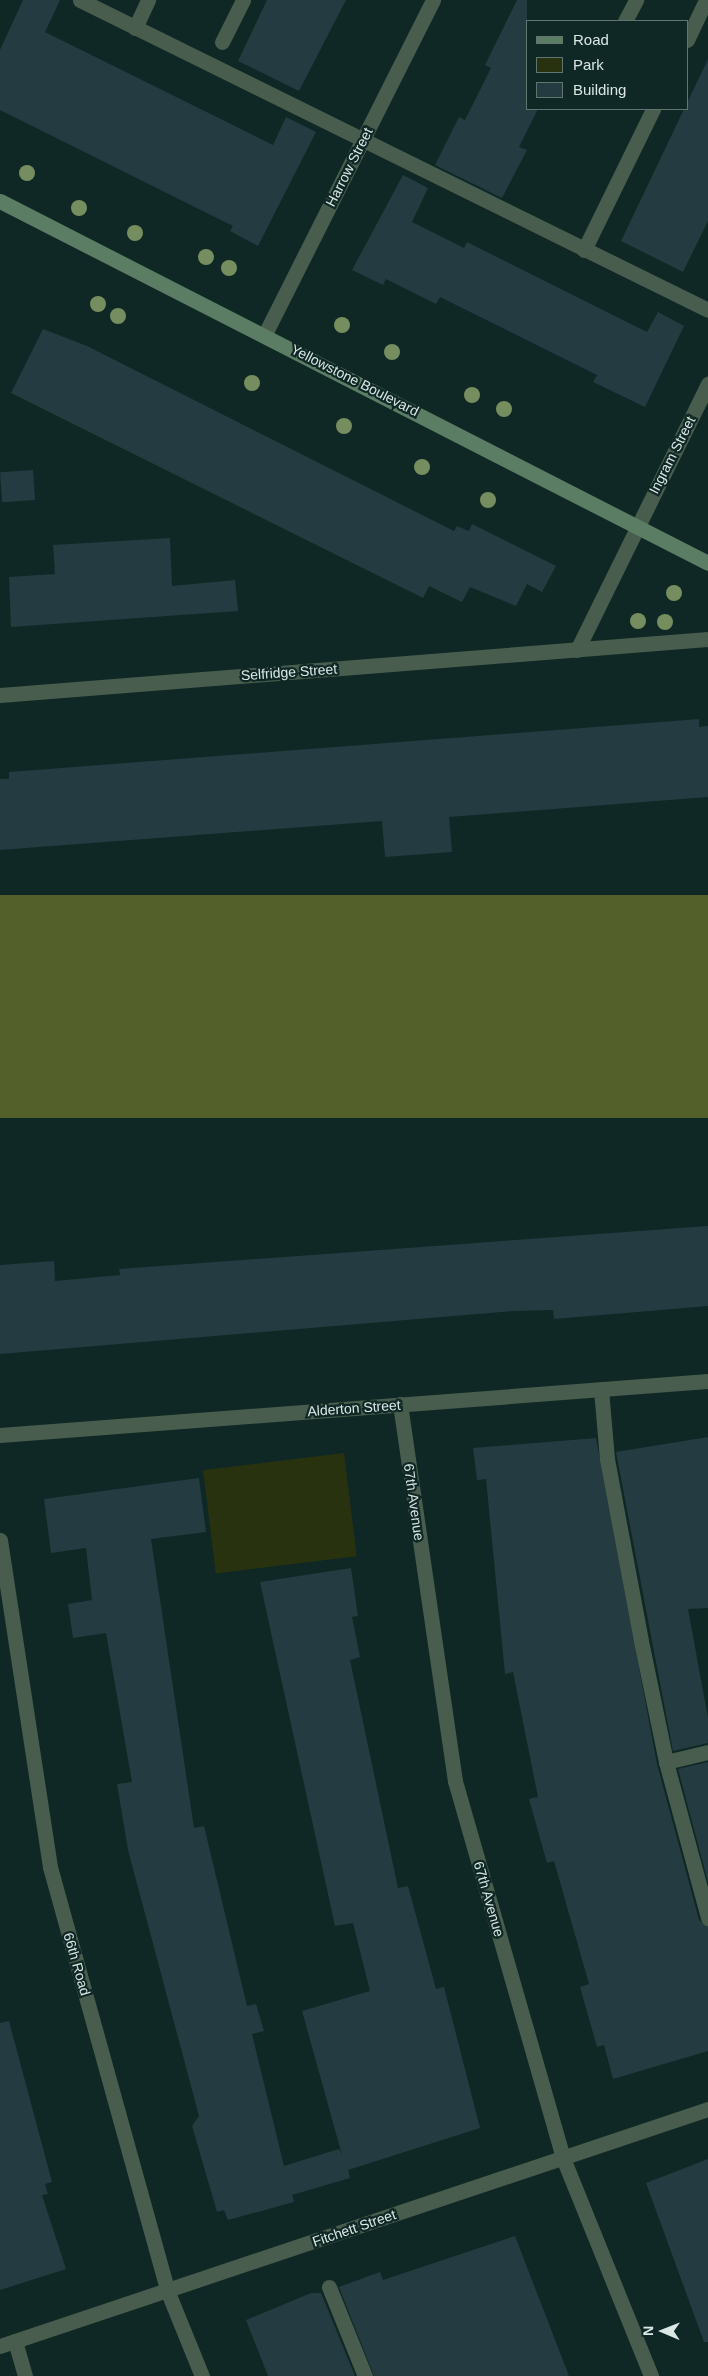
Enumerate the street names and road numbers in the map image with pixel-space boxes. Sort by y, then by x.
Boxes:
street label: Harrow Street [322,125,376,209]
street label: Yellowstone Boulevard [288,340,422,420]
street label: Ingram Street [645,413,699,497]
street label: Selfridge Street [240,660,338,684]
street label: Alderton Street [307,1396,401,1420]
street label: 67th Avenue [400,1462,428,1542]
street label: 67th Avenue [470,1859,508,1939]
street label: 66th Road [60,1931,94,1997]
street label: Fitchett Street [310,2206,398,2250]

